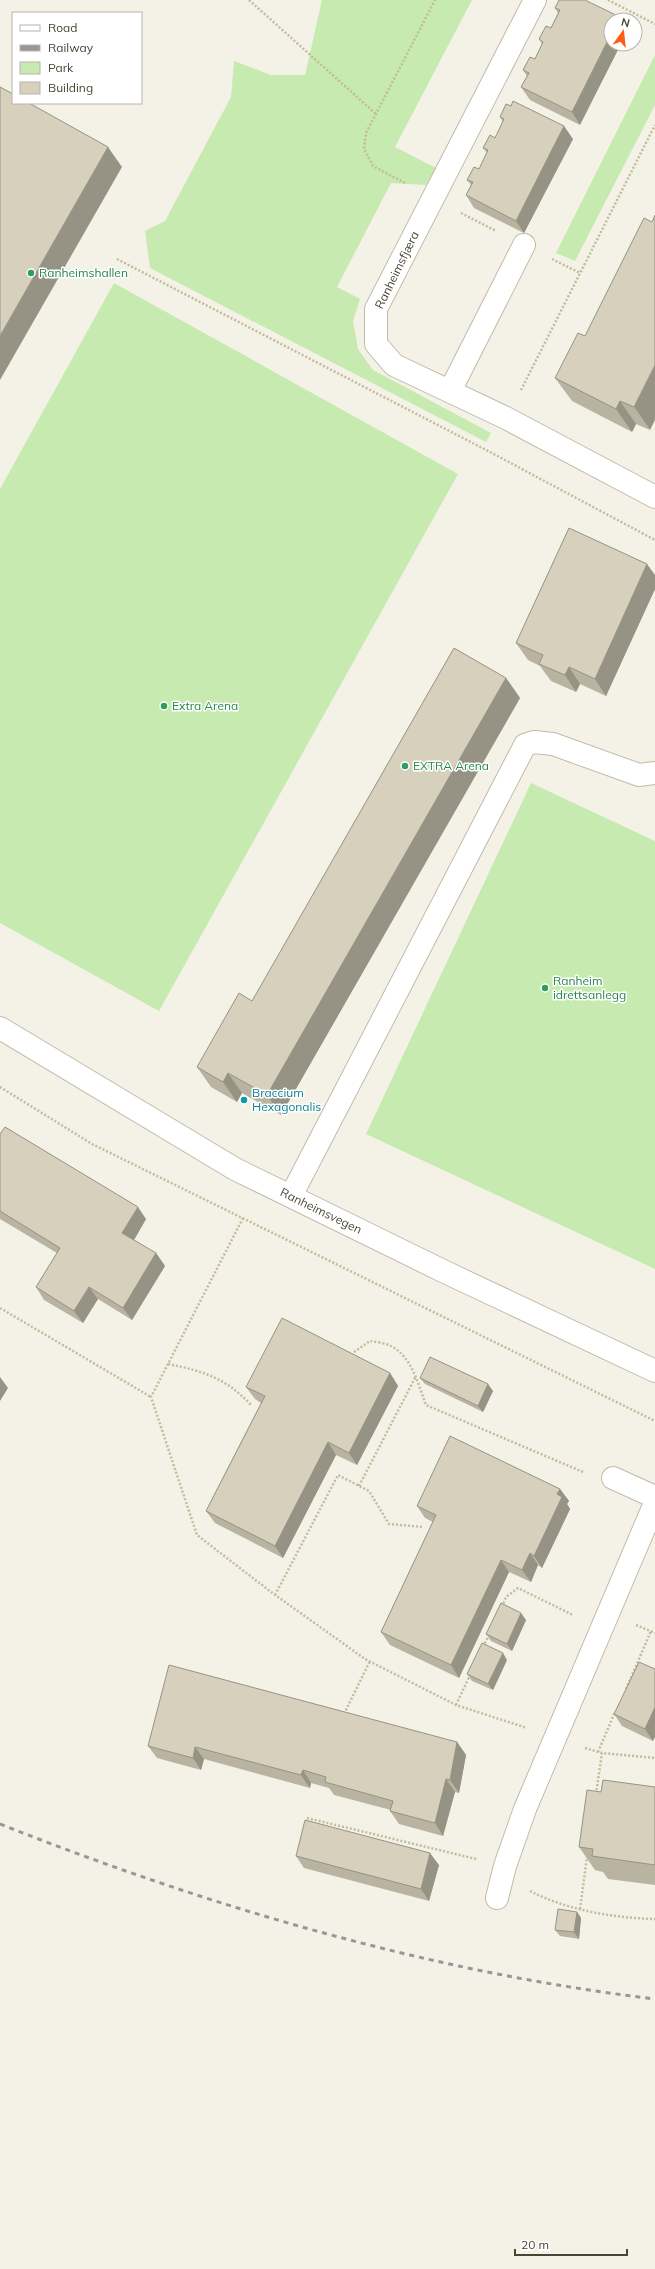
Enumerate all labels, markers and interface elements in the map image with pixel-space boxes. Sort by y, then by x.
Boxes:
legend [12,12,142,104]
north arrow [603,12,643,52]
text: N [620,15,631,30]
text: Road [48,20,77,35]
text: Railway [48,40,94,55]
text: Park [48,60,74,75]
text: Building [48,80,93,95]
street label: Ranheimsfjæra [371,229,422,311]
place label: Ranheimshallen [39,265,128,280]
marker: Ranheimshallen [26,268,36,278]
place label: Extra Arena [172,698,238,713]
marker: Extra Arena [159,701,169,711]
place label: EXTRA Arena [413,758,489,773]
marker: EXTRA Arena [400,761,410,771]
place label: Ranheim idrettsanlegg [553,973,626,1002]
marker: Ranheim idrettsanlegg [540,983,550,993]
place label: Braccium Hexagonalis [252,1085,321,1114]
marker: Braccium Hexagonalis [239,1095,249,1105]
street label: Ranheimsvegen [278,1184,364,1237]
scale bar [515,2231,627,2257]
text: 20 m [521,2237,549,2252]

